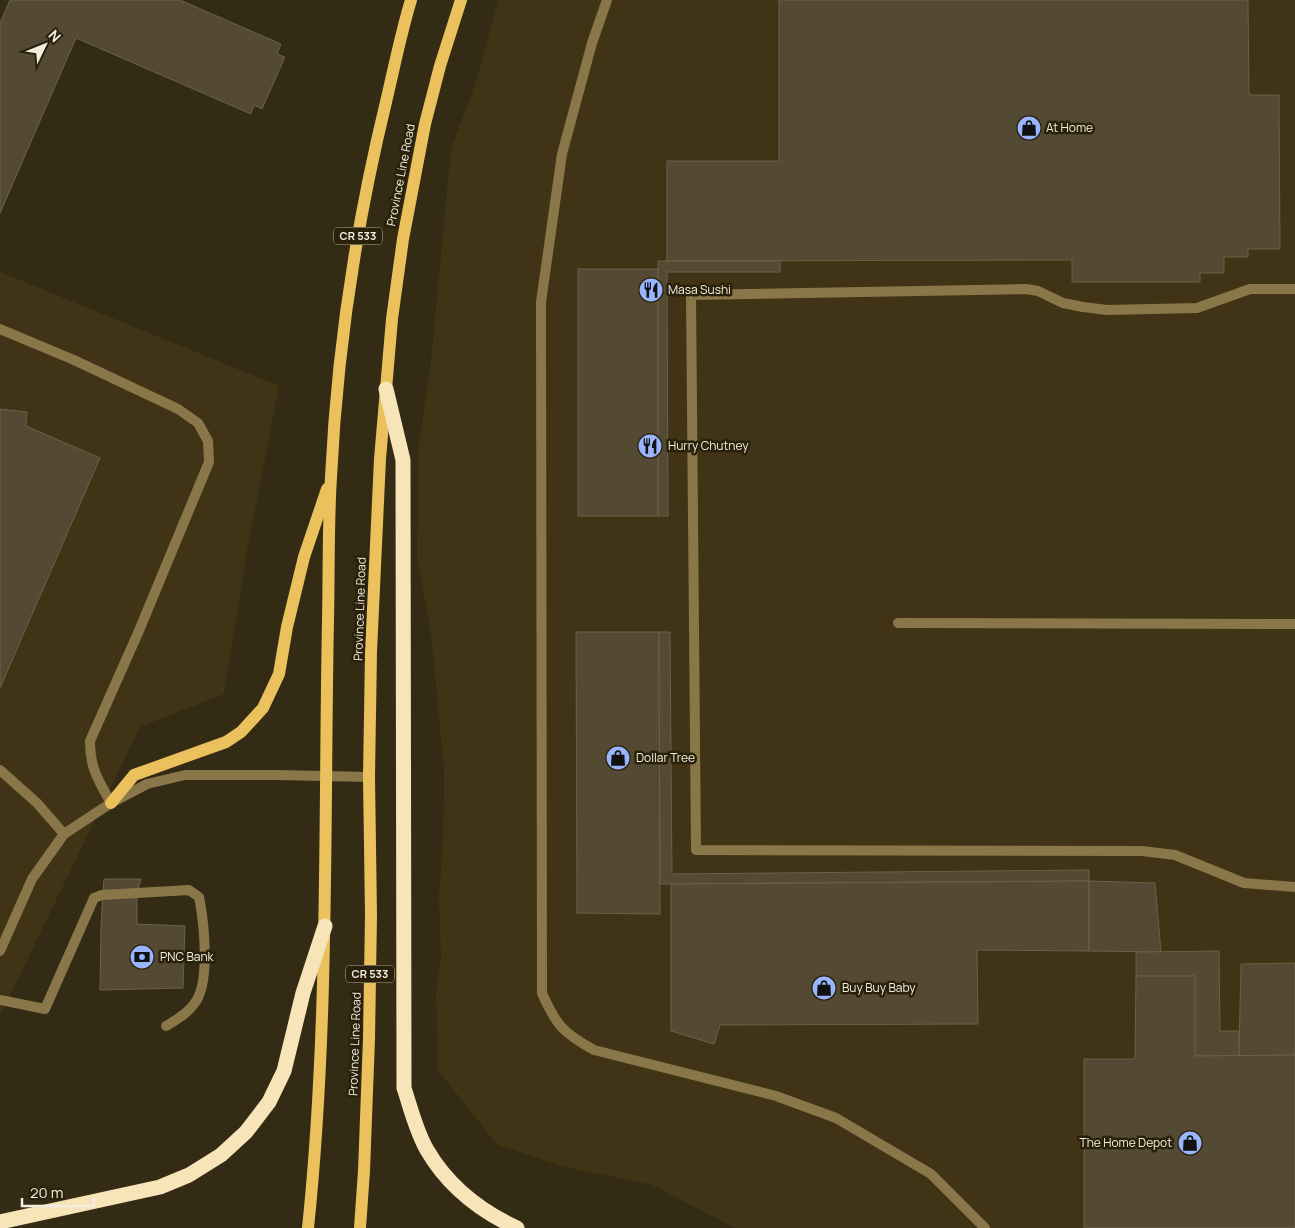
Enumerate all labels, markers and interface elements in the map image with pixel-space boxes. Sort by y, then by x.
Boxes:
north arrow [20,20,70,70]
text: N [44,26,65,46]
shop icon: At Home [1016,115,1042,141]
place label: At Home [1046,119,1093,136]
street label: Province Line Road [382,122,419,228]
road number: CR 533 [334,228,382,245]
restaurant icon: Masa Sushi [638,277,664,303]
place label: Masa Sushi [668,281,731,298]
restaurant icon: Hurry Chutney [637,433,663,459]
place label: Hurry Chutney [668,437,749,454]
street label: Province Line Road [349,557,370,661]
shop icon: Dollar Tree [605,745,631,771]
place label: Dollar Tree [636,749,695,766]
bank icon: PNC Bank [129,944,155,970]
place label: PNC Bank [160,948,215,965]
road number: CR 533 [346,966,394,982]
shop icon: Buy Buy Baby [811,975,837,1001]
place label: Buy Buy Baby [842,979,916,996]
street label: Province Line Road [344,992,365,1096]
shop icon: The Home Depot [1177,1130,1203,1156]
place label: The Home Depot [1080,1134,1172,1151]
scale bar [22,1176,95,1208]
text: 20 m [30,1182,63,1203]

